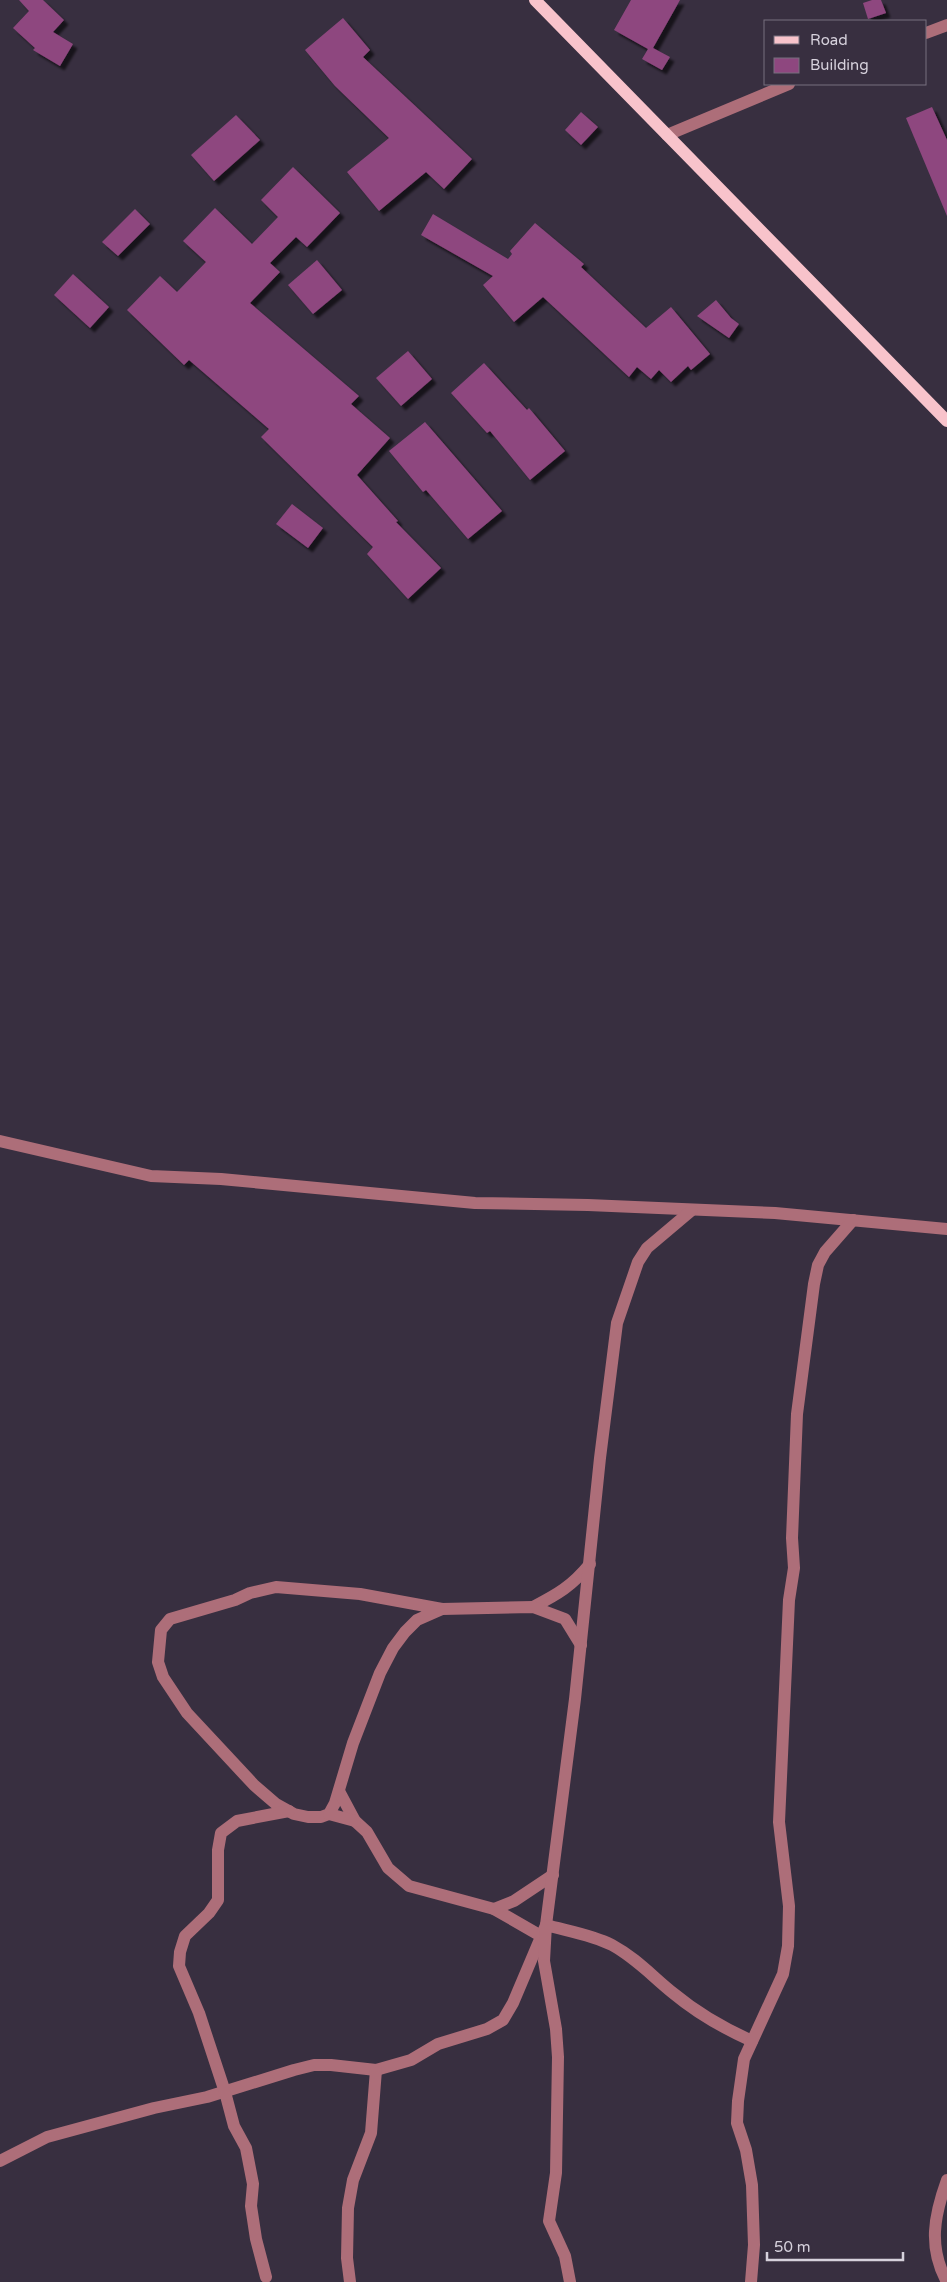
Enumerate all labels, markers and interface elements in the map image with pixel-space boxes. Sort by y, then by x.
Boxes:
legend [764,20,927,85]
text: Road [810,31,848,49]
text: Building [810,56,869,74]
scale bar [767,2230,903,2262]
text: 50 m [774,2238,811,2256]

